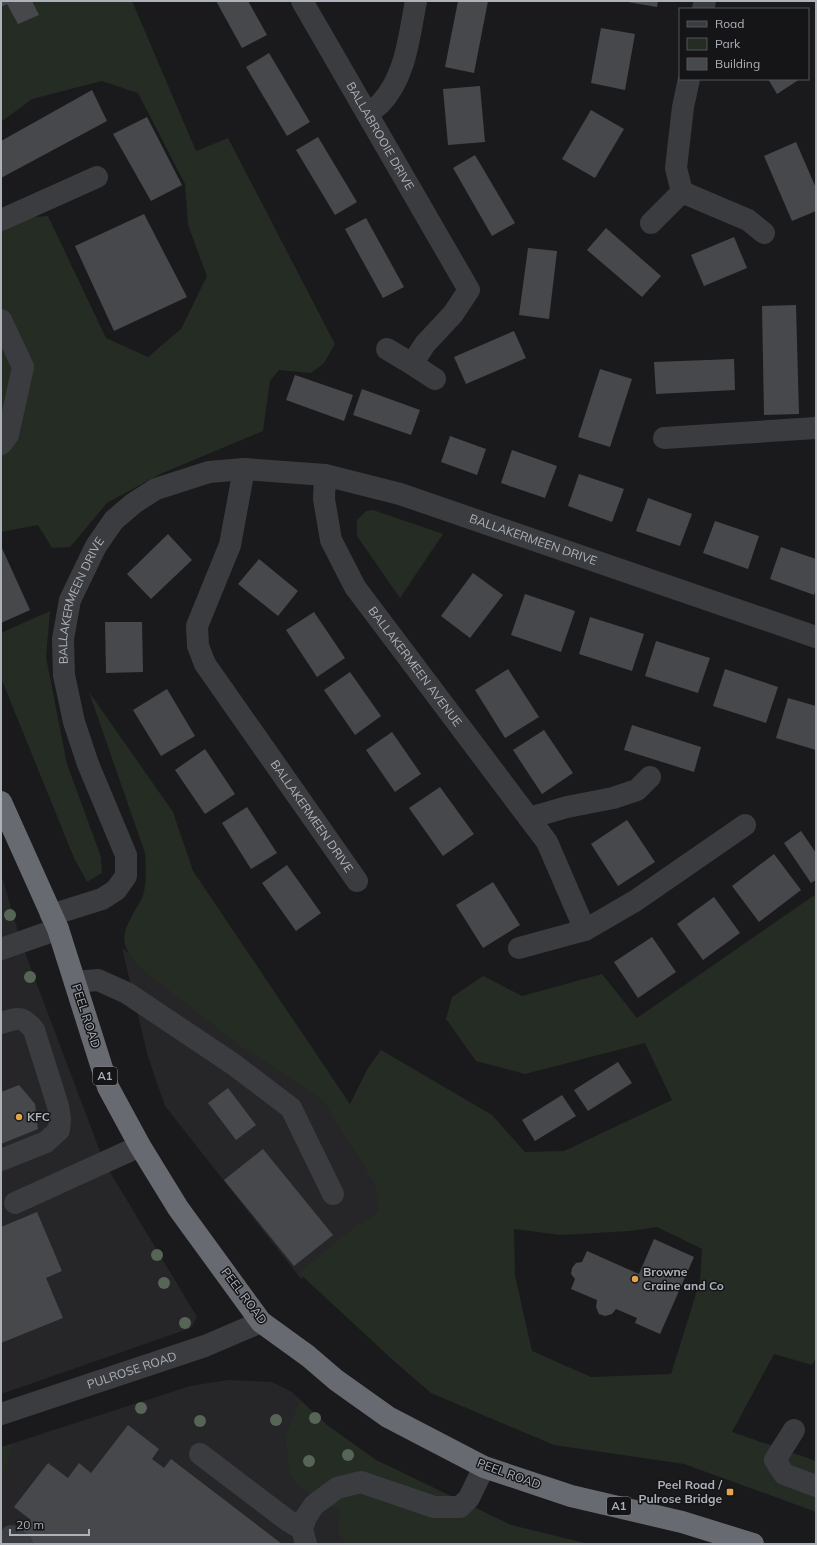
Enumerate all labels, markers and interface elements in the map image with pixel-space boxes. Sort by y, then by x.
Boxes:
legend [679,8,809,80]
text: Road [715,16,744,31]
text: Park [715,36,741,51]
text: Building [715,56,760,71]
street label: BALLABROOIE DRIVE [343,79,418,193]
street label: BALLAKERMEEN DRIVE [468,510,599,568]
street label: BALLAKERMEEN DRIVE [55,534,107,664]
street label: BALLAKERMEEN AVENUE [365,603,465,729]
street label: BALLAKERMEEN DRIVE [268,757,357,875]
street label: PEEL ROAD [69,982,104,1050]
road number: A1 [93,1067,117,1085]
place label: KFC [27,1109,50,1124]
marker: KFC [14,1112,24,1122]
place label: Browne Craine and Co [643,1264,724,1293]
street label: PEEL ROAD [218,1265,270,1327]
marker: Browne Craine and Co [630,1274,640,1284]
street label: PULROSE ROAD [85,1348,179,1392]
street label: PEEL ROAD [475,1455,543,1492]
place label: Peel Road / Pulrose Bridge [639,1477,723,1506]
marker: Peel Road / Pulrose Bridge [725,1487,735,1497]
road number: A1 [607,1497,631,1515]
scale bar [10,1511,89,1537]
text: 20 m [16,1517,44,1532]

